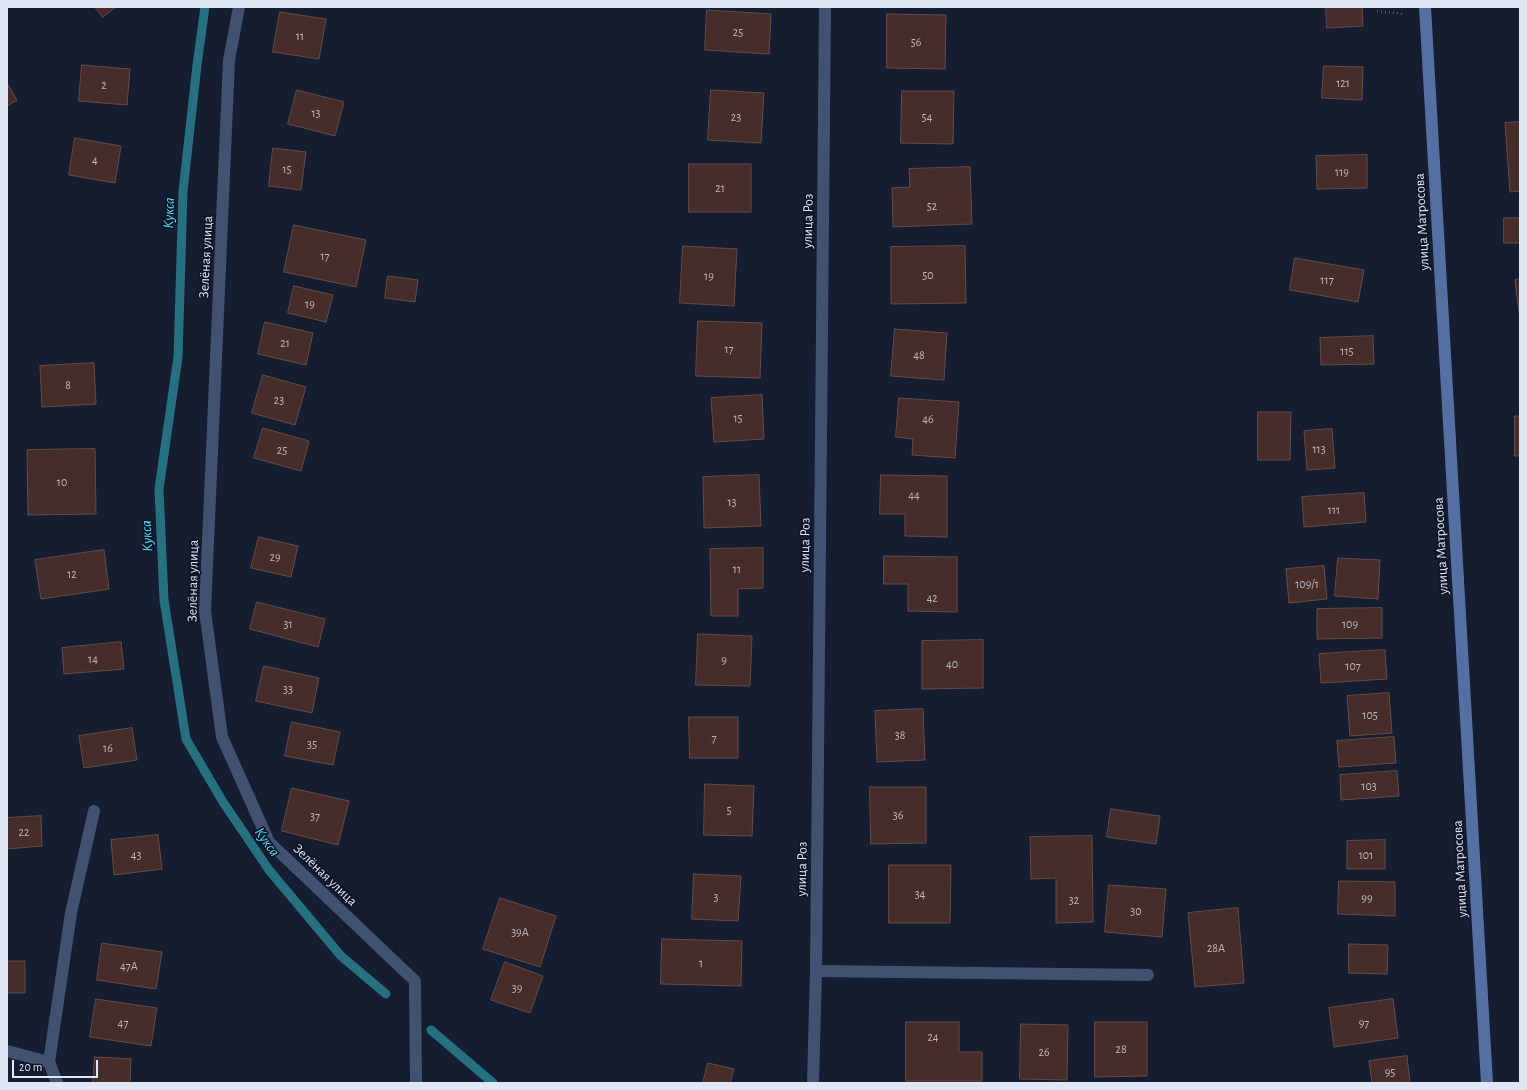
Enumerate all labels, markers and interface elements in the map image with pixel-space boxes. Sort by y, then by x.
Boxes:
house number: 25 [733,25,743,39]
house number: 11 [296,29,304,43]
house number: 56 [911,35,921,49]
house number: 121 [1336,76,1350,90]
house number: 2 [101,78,107,92]
house number: 13 [311,106,321,120]
house number: 23 [731,110,741,124]
house number: 54 [922,110,932,124]
house number: 4 [92,153,98,167]
house number: 15 [282,162,292,176]
house number: 119 [1335,165,1349,179]
street label: улица Матросова [1411,173,1433,271]
house number: 21 [715,181,725,195]
street label: улица Роз [799,193,817,249]
water label: Кукса [159,197,179,229]
house number: 52 [927,199,937,213]
street label: Зелёная улица [195,215,217,299]
house number: 17 [320,249,330,263]
house number: 50 [922,268,934,282]
house number: 19 [704,269,714,283]
house number: 117 [1320,273,1334,287]
house number: 19 [305,297,315,311]
house number: 21 [280,336,290,350]
house number: 17 [724,342,734,356]
house number: 115 [1340,344,1354,358]
house number: 48 [913,348,925,362]
house number: 8 [65,378,71,392]
house number: 23 [274,393,284,407]
house number: 15 [733,411,743,425]
house number: 46 [922,412,934,426]
house number: 113 [1312,442,1326,456]
house number: 25 [277,443,287,457]
house number: 10 [57,475,67,489]
house number: 44 [908,488,920,502]
house number: 13 [727,495,737,509]
street label: улица Матросова [1430,497,1452,595]
house number: 111 [1328,503,1340,517]
street label: улица Роз [796,517,814,573]
water label: Кукса [137,520,157,552]
street label: Зелёная улица [184,540,202,622]
house number: 29 [269,550,281,564]
house number: 11 [733,562,741,576]
house number: 12 [67,567,77,581]
house number: 109/1 [1295,577,1319,591]
house number: 42 [926,591,938,605]
house number: 31 [283,617,293,631]
house number: 109 [1342,617,1358,631]
house number: 14 [88,652,98,666]
house number: 9 [721,653,727,667]
house number: 40 [946,657,958,671]
house number: 107 [1345,659,1361,673]
house number: 33 [283,682,293,696]
house number: 105 [1362,708,1378,722]
house number: 38 [895,728,905,742]
house number: 7 [711,731,717,745]
house number: 35 [307,737,317,751]
house number: 16 [103,741,113,755]
house number: 103 [1361,779,1377,793]
house number: 5 [726,803,732,817]
house number: 36 [893,808,903,822]
house number: 37 [310,809,320,823]
street label: улица Матросова [1449,820,1471,918]
water label: Кукса [251,824,283,860]
house number: 22 [19,825,29,839]
street label: Зелёная улица [290,840,360,910]
street label: улица Роз [793,841,811,897]
house number: 43 [131,848,141,862]
house number: 101 [1359,848,1373,862]
house number: 34 [915,887,925,901]
house number: 3 [714,890,718,904]
house number: 99 [1361,891,1373,905]
house number: 32 [1069,893,1079,907]
house number: 30 [1130,904,1142,918]
house number: 39А [511,925,529,939]
house number: 28А [1207,941,1225,955]
house number: 1 [699,956,703,970]
house number: 47А [120,959,138,973]
house number: 39 [512,981,522,995]
house number: 47 [118,1016,128,1030]
house number: 97 [1359,1016,1369,1030]
house number: 24 [927,1030,939,1044]
house number: 28 [1115,1042,1127,1056]
house number: 26 [1038,1045,1050,1059]
scale bar [14,1052,100,1078]
text: 20 m [19,1061,42,1073]
house number: 95 [1385,1065,1395,1079]

